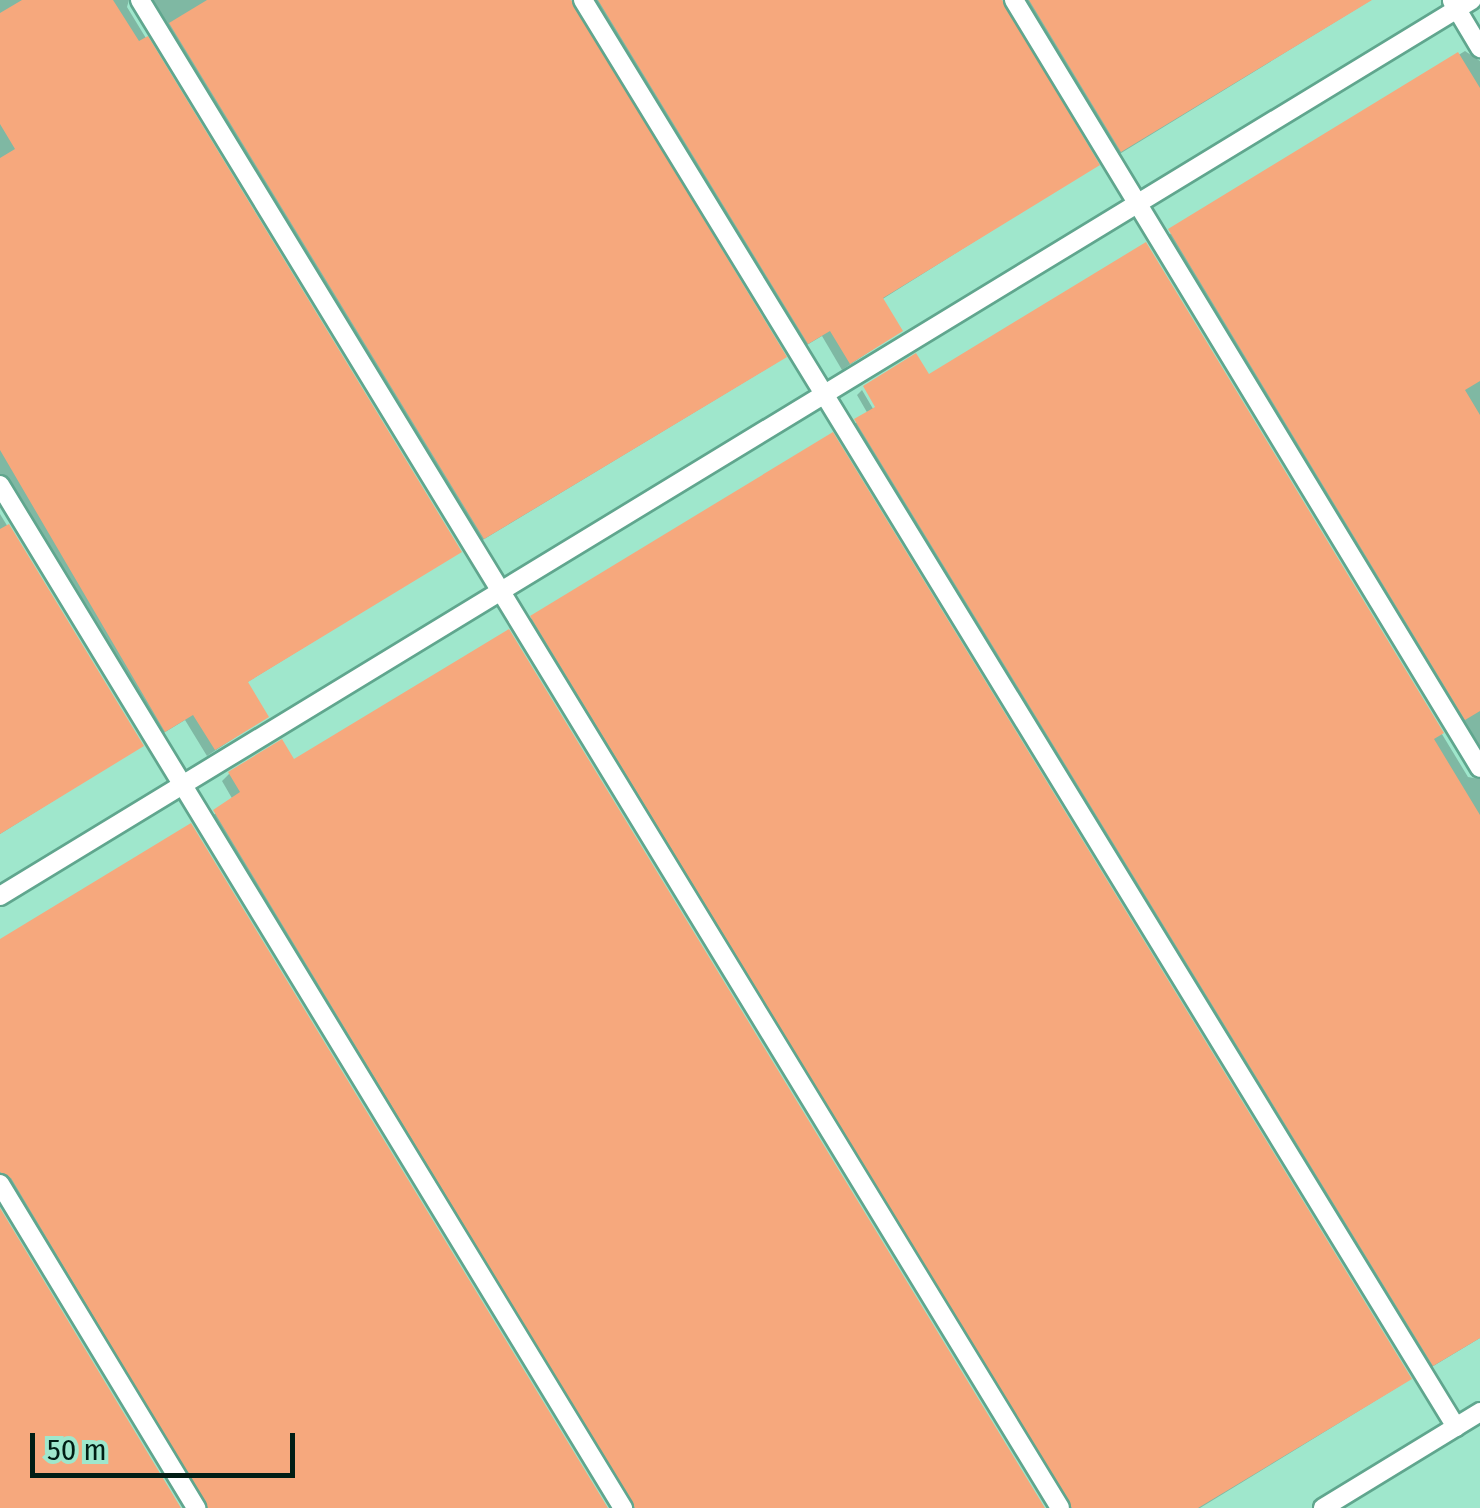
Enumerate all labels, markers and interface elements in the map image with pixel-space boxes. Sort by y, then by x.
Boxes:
scale bar [35,1413,300,1475]
text: 50 m [47,1432,107,1468]

